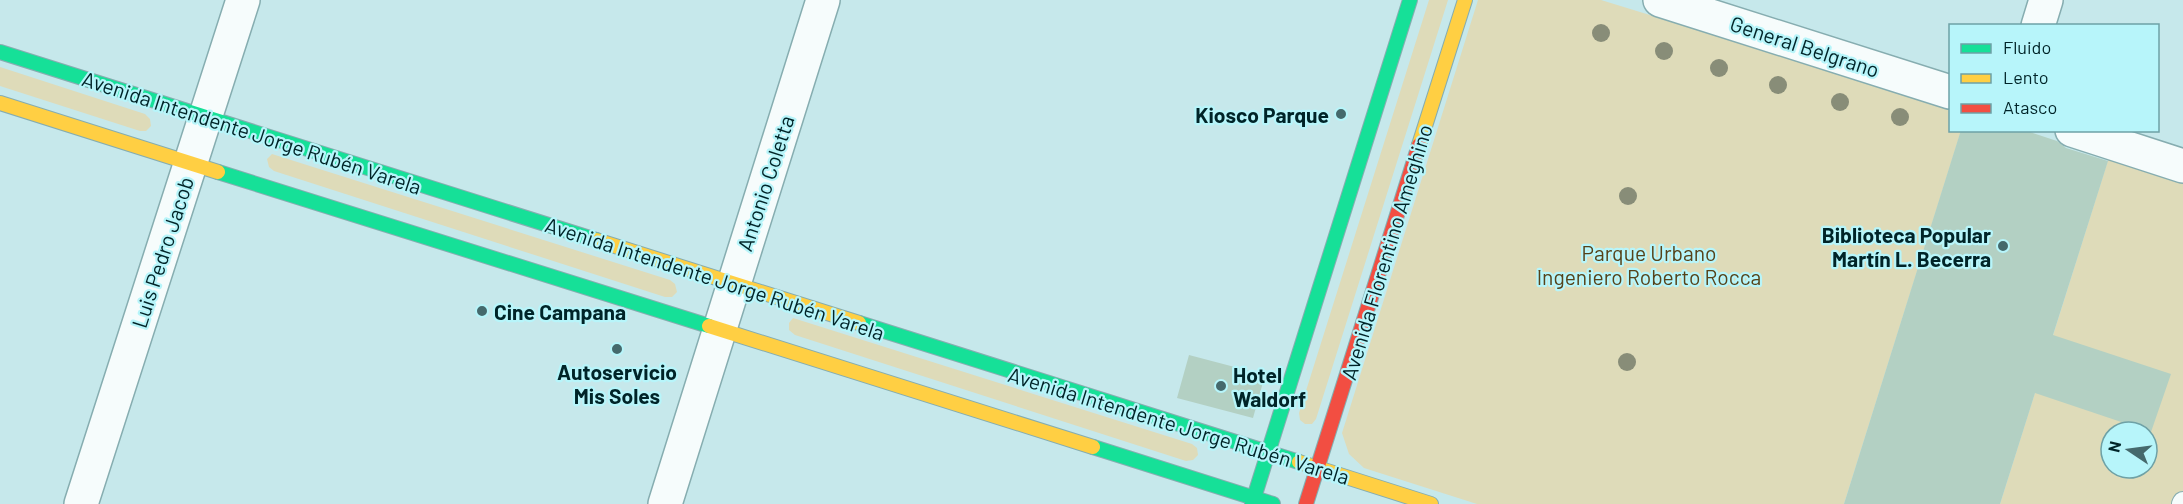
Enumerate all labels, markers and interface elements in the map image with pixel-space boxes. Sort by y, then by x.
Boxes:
street label: General Belgrano [1727,10,1883,82]
legend [1949,24,2159,132]
text: Fluido [2003,36,2051,58]
street label: Avenida Intendente Jorge Rubén Varela [79,65,425,199]
text: Lento [2003,66,2049,88]
text: Atasco [2003,96,2057,118]
place label: Kiosco Parque [1195,102,1329,127]
marker: Kiosco Parque [1334,107,1348,121]
street label: Antonio Coletta [731,112,799,254]
street label: Avenida Florentino Ameghino [1335,121,1437,383]
street label: Luis Pedro Jacob [126,173,198,331]
street label: Avenida Intendente Jorge Rubén Varela [542,211,888,345]
place label: Biblioteca Popular Martín L. Becerra [1822,222,1991,271]
marker: Biblioteca Popular Martín L. Becerra [1996,239,2010,253]
park label: Parque Urbano Ingeniero Roberto Rocca [1537,240,1761,289]
place label: Cine Campana [494,299,626,324]
marker: Cine Campana [475,304,489,318]
marker: Autoservicio Mis Soles [610,342,624,356]
place label: Autoservicio Mis Soles [557,359,677,408]
street label: Avenida Intendente Jorge Rubén Varela [1005,361,1353,489]
place label: Hotel Waldorf [1233,362,1306,411]
marker: Hotel Waldorf [1214,379,1228,393]
north arrow [2099,420,2159,480]
text: N [2103,439,2124,454]

